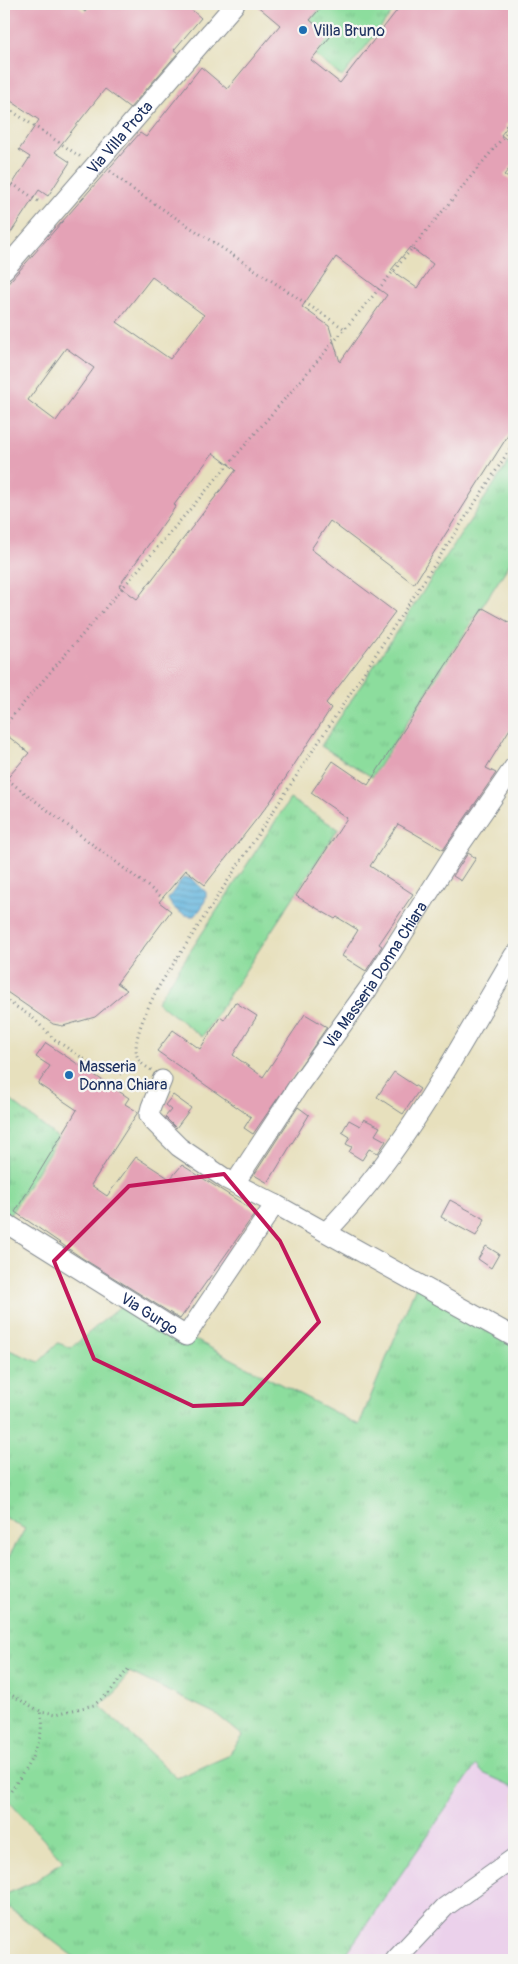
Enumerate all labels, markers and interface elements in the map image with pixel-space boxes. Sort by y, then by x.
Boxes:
place label: Villa Bruno [313,21,385,41]
marker: Villa Bruno [297,24,309,36]
street label: Via Villa Prota [83,97,157,179]
street label: Via Masseria Donna Chiara [319,898,432,1053]
place label: Masseria Donna Chiara [79,1057,167,1095]
marker: Masseria Donna Chiara [63,1069,75,1081]
street label: Via Gurgo [117,1289,182,1340]

